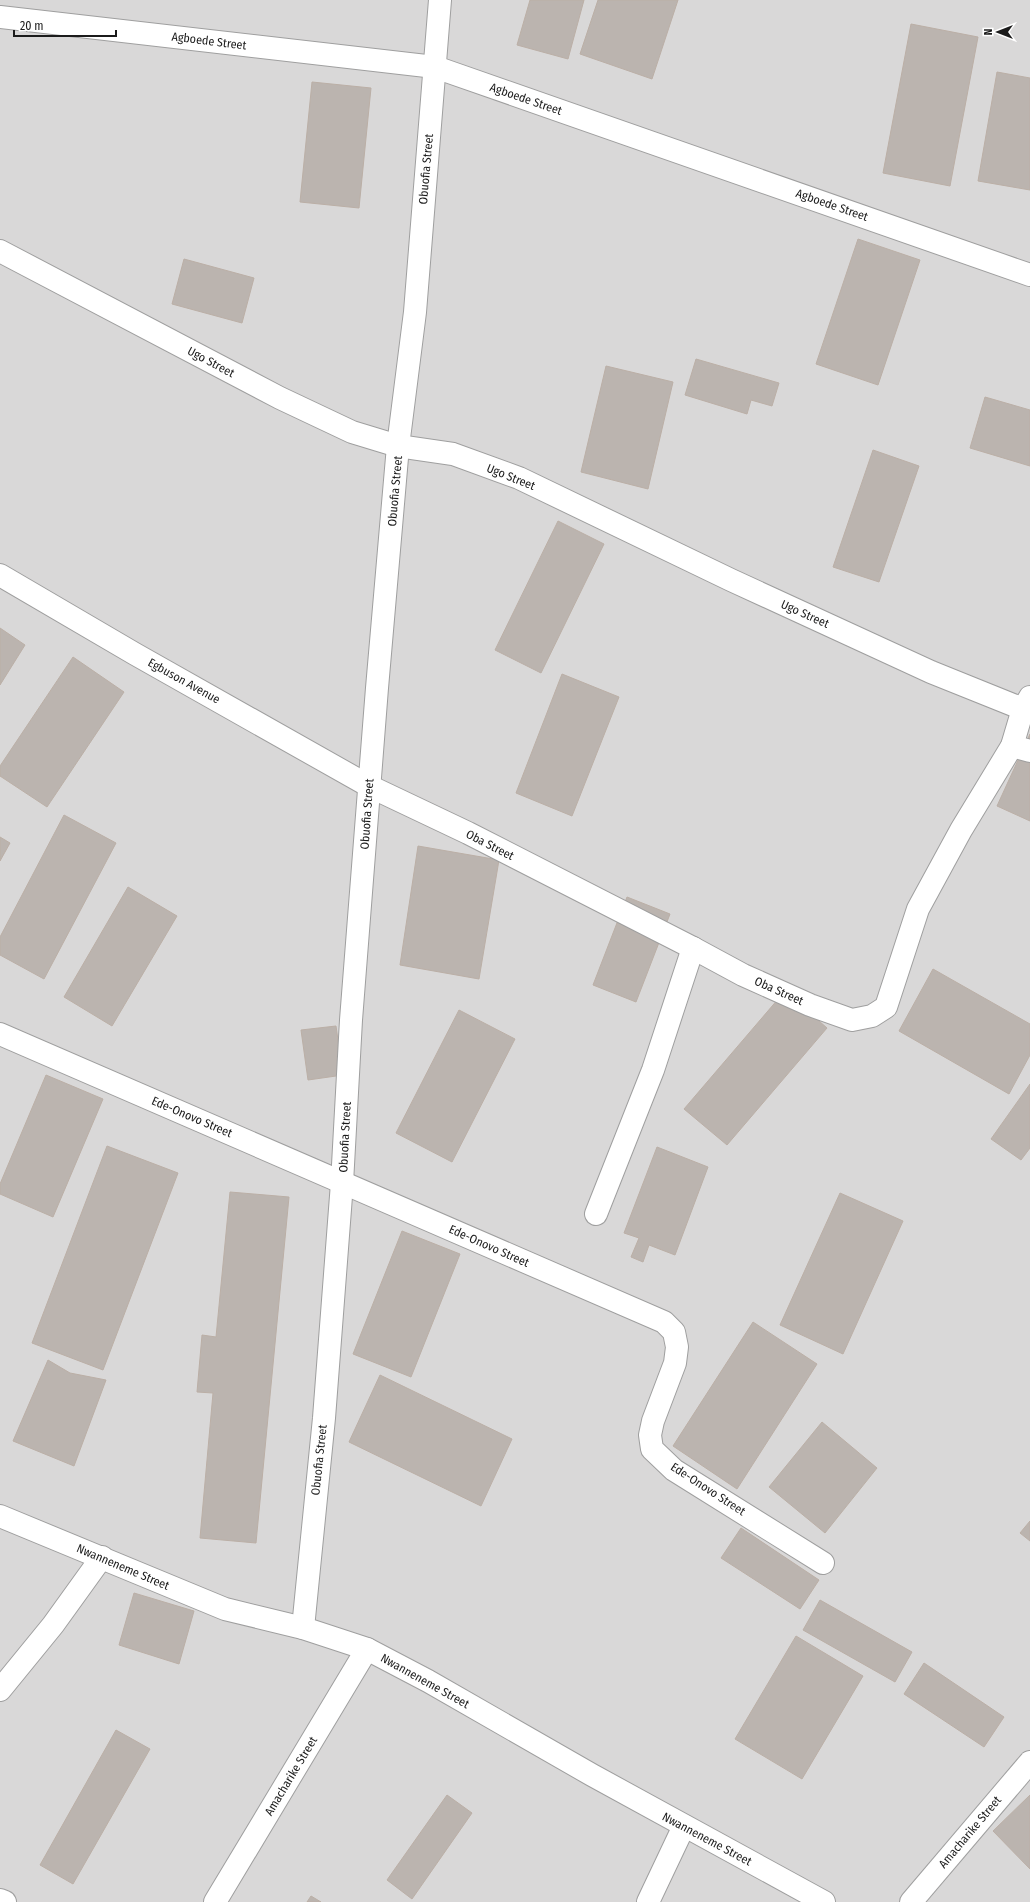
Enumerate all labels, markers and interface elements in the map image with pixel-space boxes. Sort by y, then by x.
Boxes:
scale bar [14,12,116,38]
north arrow [978,12,1018,52]
text: 20 m [20,19,44,33]
street label: Agboede Street [171,29,247,53]
text: N [982,29,995,35]
street label: Agboede Street [488,80,564,118]
street label: Obuofia Street [416,133,436,205]
street label: Agboede Street [794,186,870,224]
street label: Ugo Street [185,344,237,380]
street label: Obuofia Street [385,455,405,527]
street label: Ugo Street [485,461,537,493]
street label: Ugo Street [779,597,831,631]
street label: Egbuson Avenue [145,655,223,707]
street label: Obuofia Street [358,778,376,850]
street label: Oba Street [464,827,516,863]
street label: Oba Street [752,974,806,1008]
street label: Ede-Onovo Street [150,1094,234,1140]
street label: Obuofia Street [336,1101,354,1173]
street label: Ede-Onovo Street [447,1222,531,1270]
street label: Obuofia Street [308,1424,330,1496]
street label: Ede-Onovo Street [668,1460,748,1518]
street label: Nwanneneme Street [75,1541,171,1593]
street label: Nwanneneme Street [378,1651,472,1711]
street label: Amacharike Street [262,1734,320,1818]
street label: Amacharike Street [936,1793,1004,1871]
street label: Nwanneneme Street [660,1810,754,1868]

